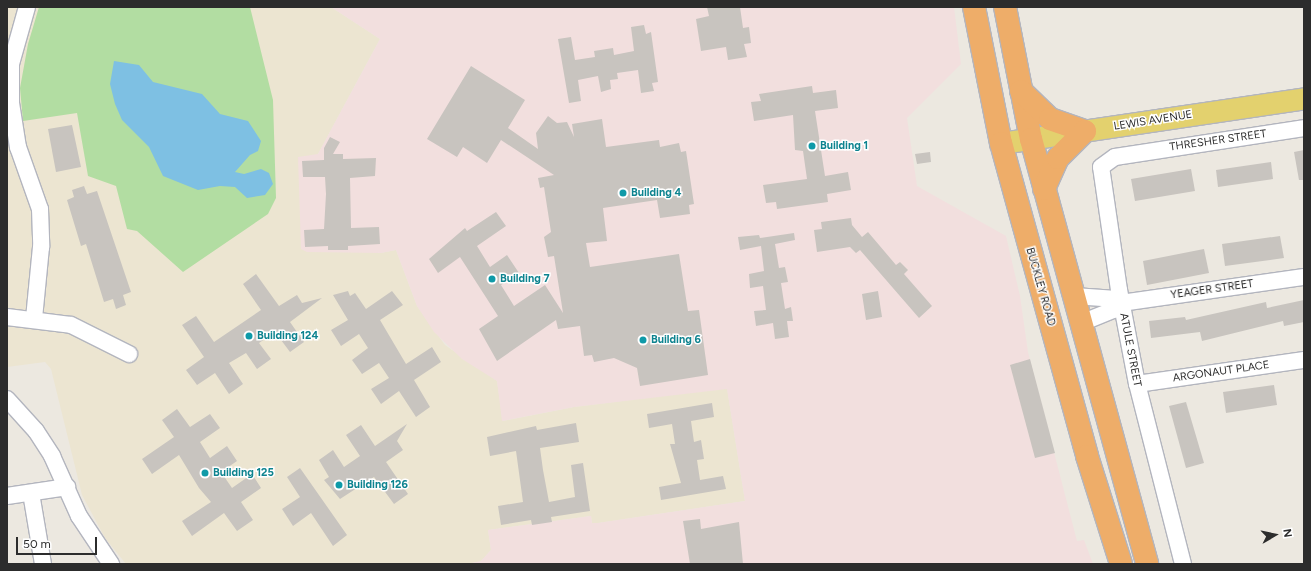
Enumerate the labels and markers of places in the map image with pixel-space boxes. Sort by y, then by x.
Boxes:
place label: Building 1 [820,139,868,153]
marker: Building 1 [807,141,817,151]
place label: Building 4 [631,186,681,200]
marker: Building 4 [618,188,628,198]
place label: Building 7 [500,272,550,286]
marker: Building 7 [487,274,497,284]
place label: Building 124 [257,329,318,343]
marker: Building 124 [244,331,254,341]
place label: Building 6 [651,333,701,347]
marker: Building 6 [638,335,648,345]
place label: Building 125 [213,466,274,480]
marker: Building 125 [200,468,210,478]
place label: Building 126 [347,478,408,492]
marker: Building 126 [334,480,344,490]

